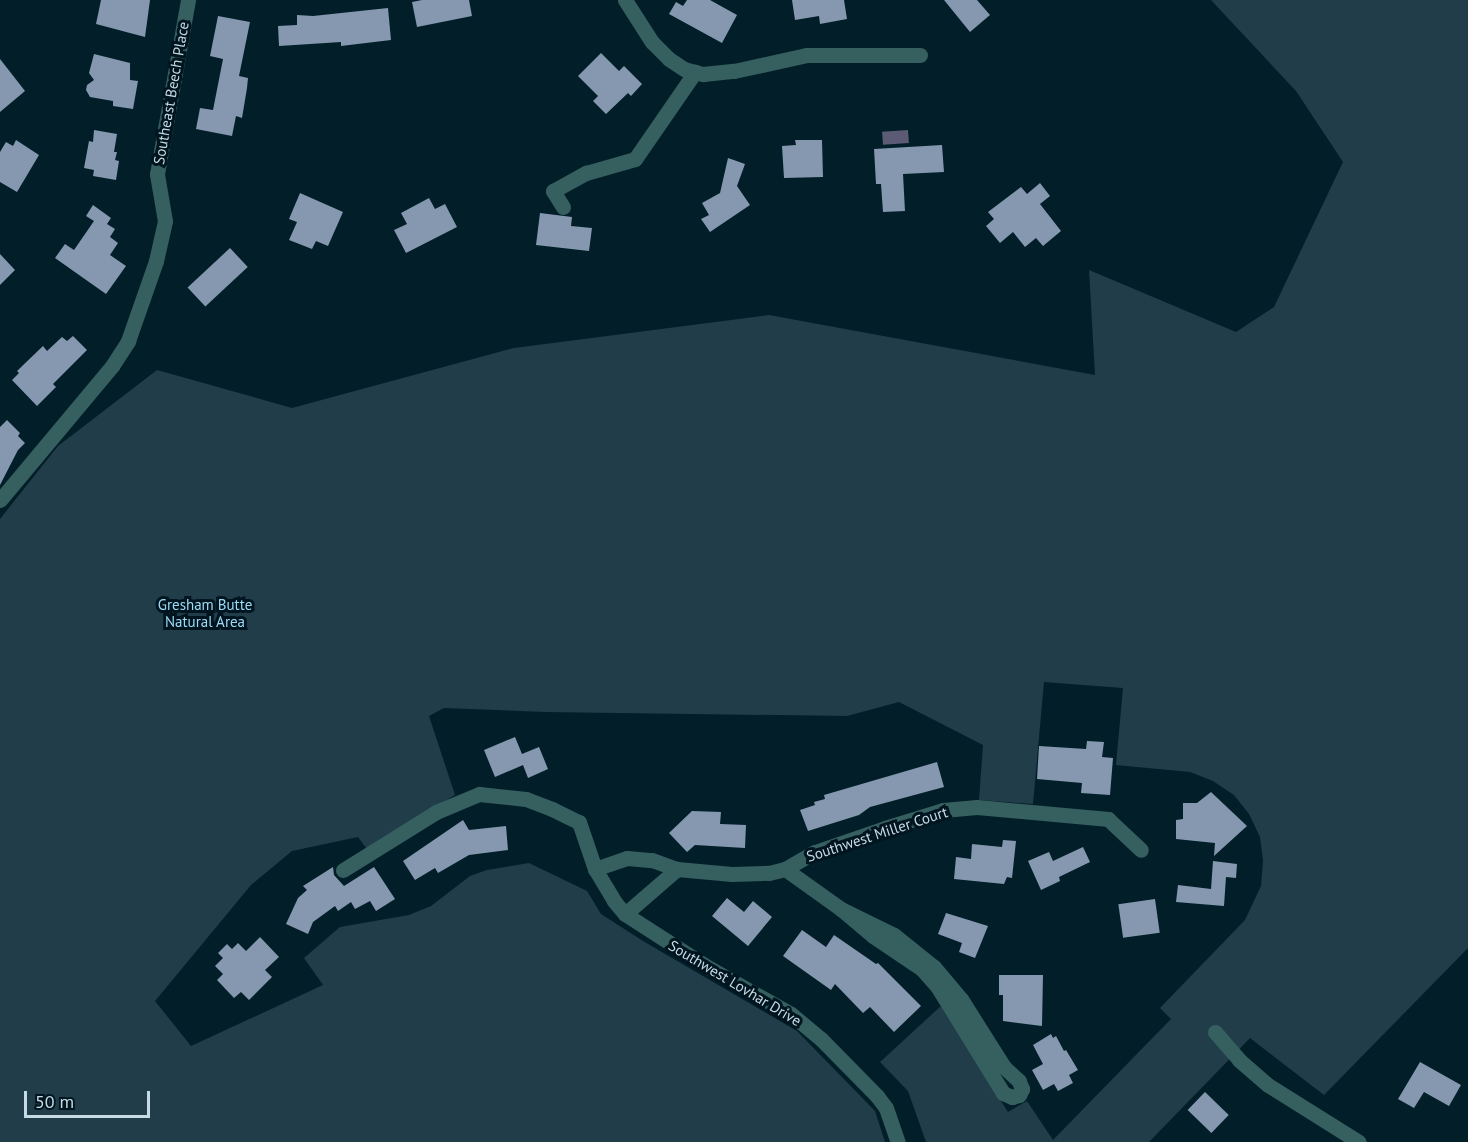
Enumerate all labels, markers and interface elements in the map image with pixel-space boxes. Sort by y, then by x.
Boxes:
street label: Southeast Beech Place [150,20,192,166]
park label: Gresham Butte Natural Area [158,595,252,630]
street label: Southwest Miller Court [804,803,950,865]
street label: Southwest Lovhar Drive [665,936,805,1030]
scale bar [27,1079,153,1117]
text: 50 m [35,1090,74,1113]

